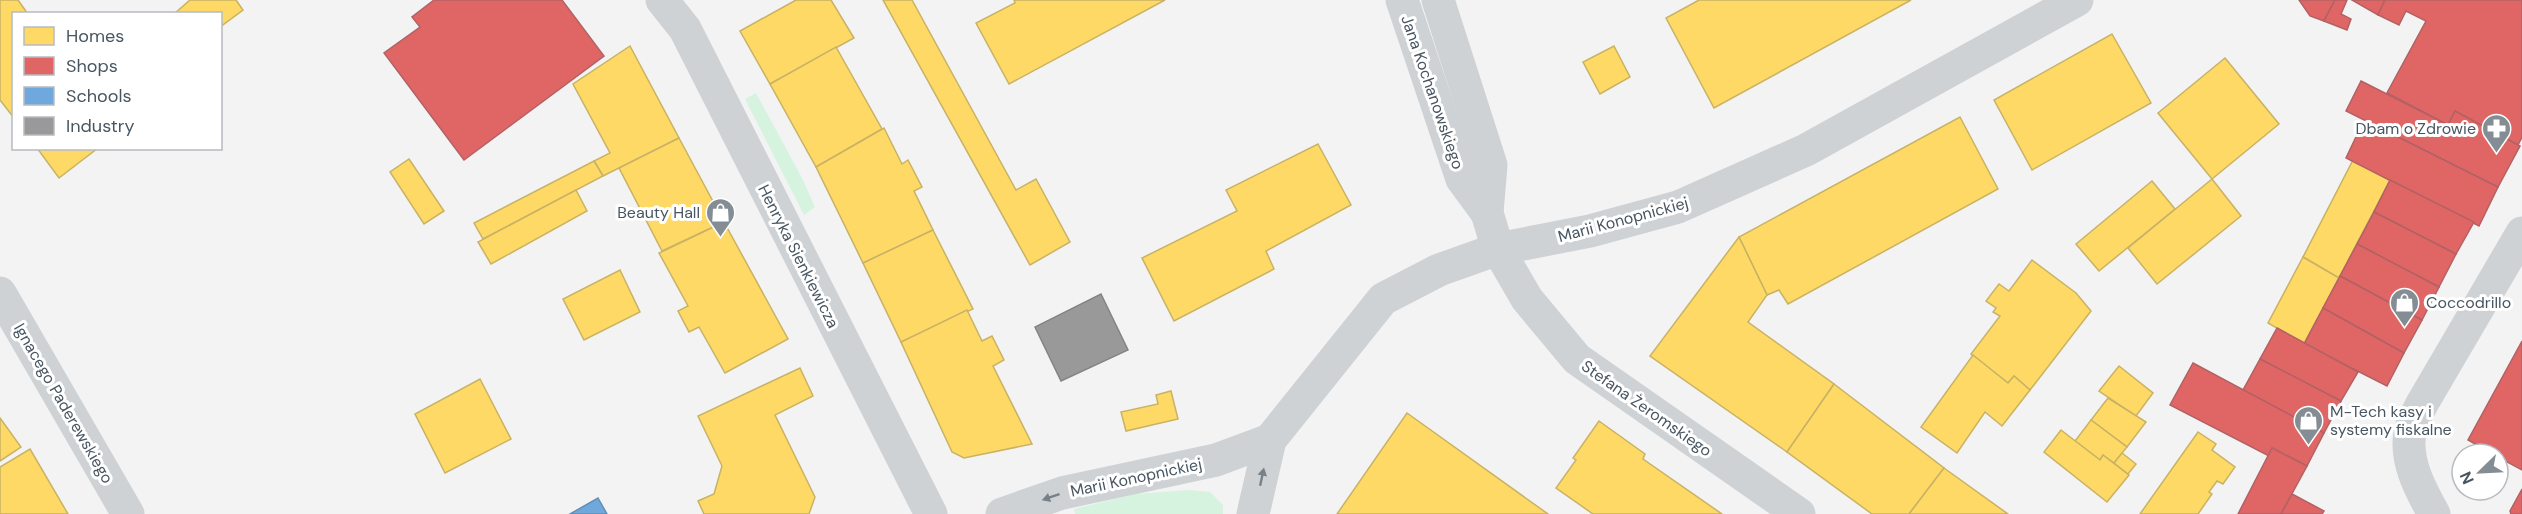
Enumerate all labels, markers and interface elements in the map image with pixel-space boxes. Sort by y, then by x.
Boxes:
legend [12,12,222,150]
street label: Jana Kochanowskiego [1396,12,1469,172]
text: Homes [66,24,124,48]
text: Shops [66,54,118,78]
text: Schools [66,84,131,108]
pharmacy icon: Dbam o Zdrowie [2481,112,2513,154]
text: Industry [66,114,135,138]
place label: Dbam o Zdrowie [2355,118,2476,139]
street label: Henryka Sienkiewicza [753,181,844,331]
street label: Marii Konopnickiej [1556,192,1691,247]
shop icon: Beauty Hall [705,196,737,238]
place label: Beauty Hall [617,202,700,223]
shop icon: Coccodrillo [2389,286,2421,328]
place label: Coccodrillo [2426,292,2511,313]
street label: Ignacego Paderewskiego [9,319,118,487]
street label: Stefana Żeromskiego [1577,355,1716,461]
place label: M-Tech kasy i systemy fiskalne [2330,401,2452,440]
shop icon: M-Tech kasy i systemy fiskalne [2293,404,2325,446]
north arrow [2450,442,2510,502]
street label: Marii Konopnickiej [1068,453,1204,502]
one-way arrow [1257,468,1267,486]
text: N [2455,468,2479,487]
one-way arrow [1042,493,1060,502]

